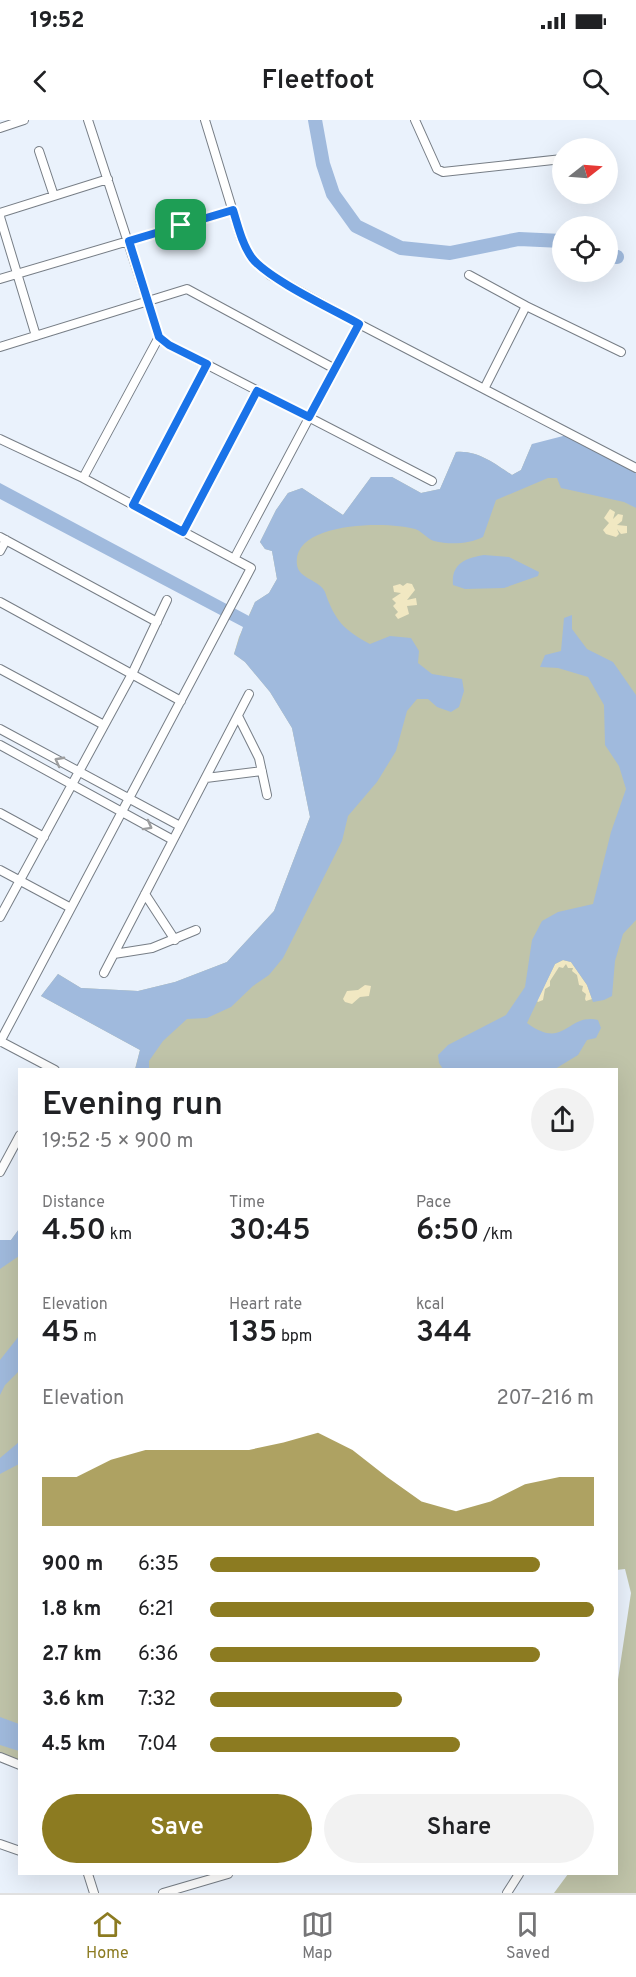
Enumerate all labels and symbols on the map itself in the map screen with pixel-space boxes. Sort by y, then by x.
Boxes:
north arrow [552,138,618,204]
pin [155,199,206,250]
one-way arrow [55,757,65,768]
one-way arrow [141,818,152,830]

